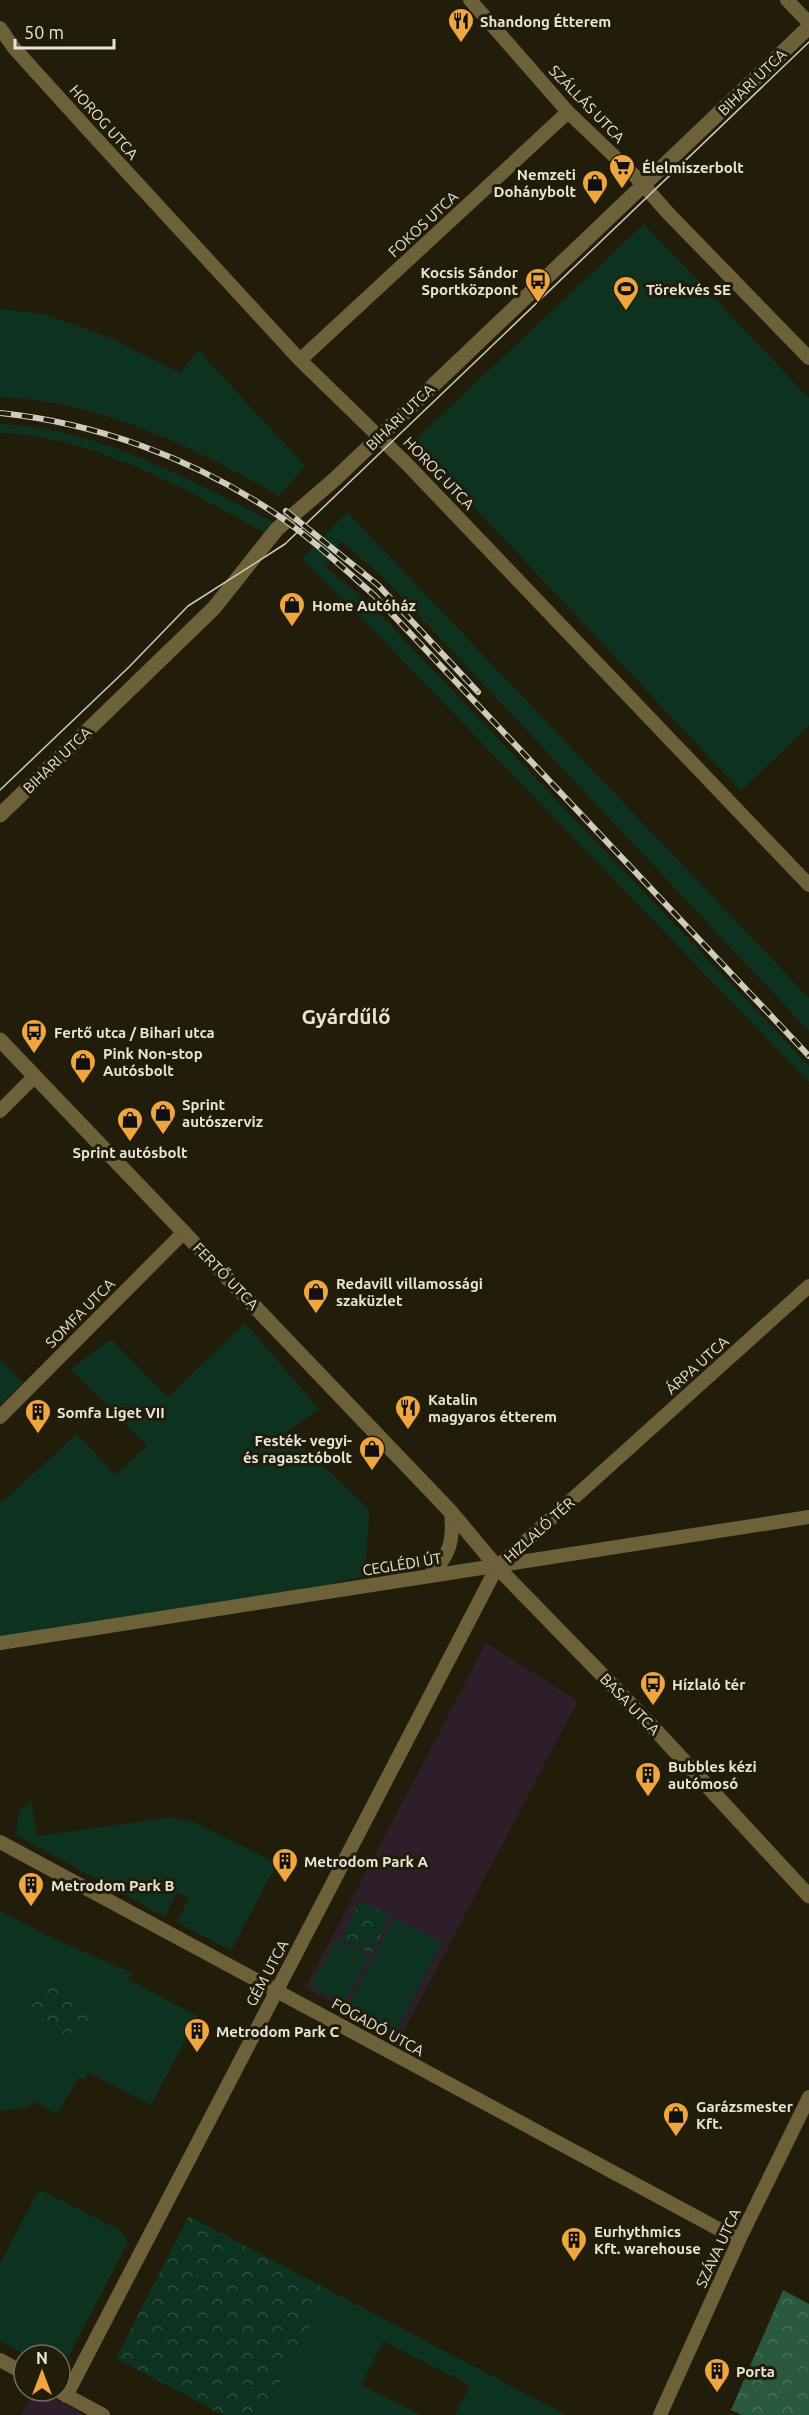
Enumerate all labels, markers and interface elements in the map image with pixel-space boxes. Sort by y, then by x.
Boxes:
restaurant icon: Shandong Étterem [446,6,476,44]
scale bar [15,12,114,50]
place label: Shandong Étterem [480,13,611,30]
text: 50 m [24,22,64,42]
street label: BIHARI UTCA [715,45,790,119]
street label: SZÁLLÁS UTCA [546,62,628,146]
street label: HOROG UTCA [66,81,142,163]
supermarket icon: Élelmiszerbolt [607,152,637,190]
place label: Élelmiszerbolt [642,159,744,176]
place label: Nemzeti Dohánybolt [494,166,577,200]
shop icon: Nemzeti Dohánybolt [580,168,610,206]
street label: FOKOS UTCA [385,187,461,260]
place label: Kocsis Sándor Sportközpont [420,264,519,298]
bus stop icon: Kocsis Sándor Sportközpont [523,266,553,304]
sports icon: Törekvés SE [611,274,641,312]
place label: Törekvés SE [646,281,731,298]
street label: BIHARI UTCA [363,380,438,454]
street label: HOROG UTCA [400,433,478,513]
shop icon: Home Autóház [277,590,307,628]
place label: Home Autóház [312,597,416,614]
street label: BIHARI UTCA [20,723,95,797]
district label: Gyárdűlő [301,1004,391,1028]
bus stop icon: Fertő utca / Bihari utca [19,1017,49,1055]
place label: Fertő utca / Bihari utca [54,1024,215,1041]
place label: Pink Non-stop Autósbolt [103,1045,203,1079]
shop icon: Pink Non-stop Autósbolt [68,1047,98,1085]
place label: Sprint autószerviz [182,1096,263,1130]
shop icon: Sprint autószerviz [148,1098,178,1136]
shop icon: Sprint autósbolt [115,1105,145,1143]
place label: Sprint autósbolt [73,1144,188,1161]
street label: FERTŐ UTCA [190,1239,262,1313]
street label: SOMFA UTCA [42,1275,118,1351]
place label: Redavill villamossági szaküzlet [336,1275,483,1309]
shop icon: Redavill villamossági szaküzlet [301,1277,331,1315]
street label: ÁRPA UTCA [662,1332,732,1398]
place label: Katalin magyaros étterem [428,1391,557,1425]
restaurant icon: Katalin magyaros étterem [393,1393,423,1431]
building icon: Somfa Liget VII [23,1397,53,1435]
place label: Somfa Liget VII [57,1404,165,1421]
place label: Festék- vegyi- és ragasztóbolt [243,1432,353,1466]
shop icon: Festék- vegyi- és ragasztóbolt [357,1434,387,1472]
street label: HIZLALÓ TÉR [500,1494,578,1566]
street label: CEGLÉDI ÚT [361,1549,443,1579]
bus stop icon: Hízlaló tér [638,1669,668,1707]
street label: BASA UTCA [597,1670,663,1738]
place label: Hízlaló tér [672,1676,746,1693]
place label: Bubbles kézi autómosó [668,1758,757,1792]
building icon: Bubbles kézi autómosó [633,1760,663,1798]
building icon: Metrodom Park A [270,1846,300,1884]
place label: Metrodom Park A [304,1853,429,1870]
building icon: Metrodom Park B [16,1870,46,1908]
place label: Metrodom Park B [51,1877,175,1894]
street label: GÉM UTCA [242,1937,292,2009]
street label: FOGADÓ UTCA [329,1995,427,2059]
building icon: Metrodom Park C [182,2016,212,2054]
place label: Metrodom Park C [216,2023,340,2040]
place label: Garázsmester Kft. [696,2098,794,2132]
shop icon: Garázsmester Kft. [661,2100,691,2138]
street label: SZÁVA UTCA [692,2206,744,2290]
place label: Eurhythmics Kft. warehouse [594,2223,701,2257]
building icon: Eurhythmics Kft. warehouse [559,2225,589,2263]
north arrow [12,2343,72,2403]
text: N [36,2349,48,2367]
building icon: Porta [702,2356,732,2394]
place label: Porta [736,2363,775,2380]

